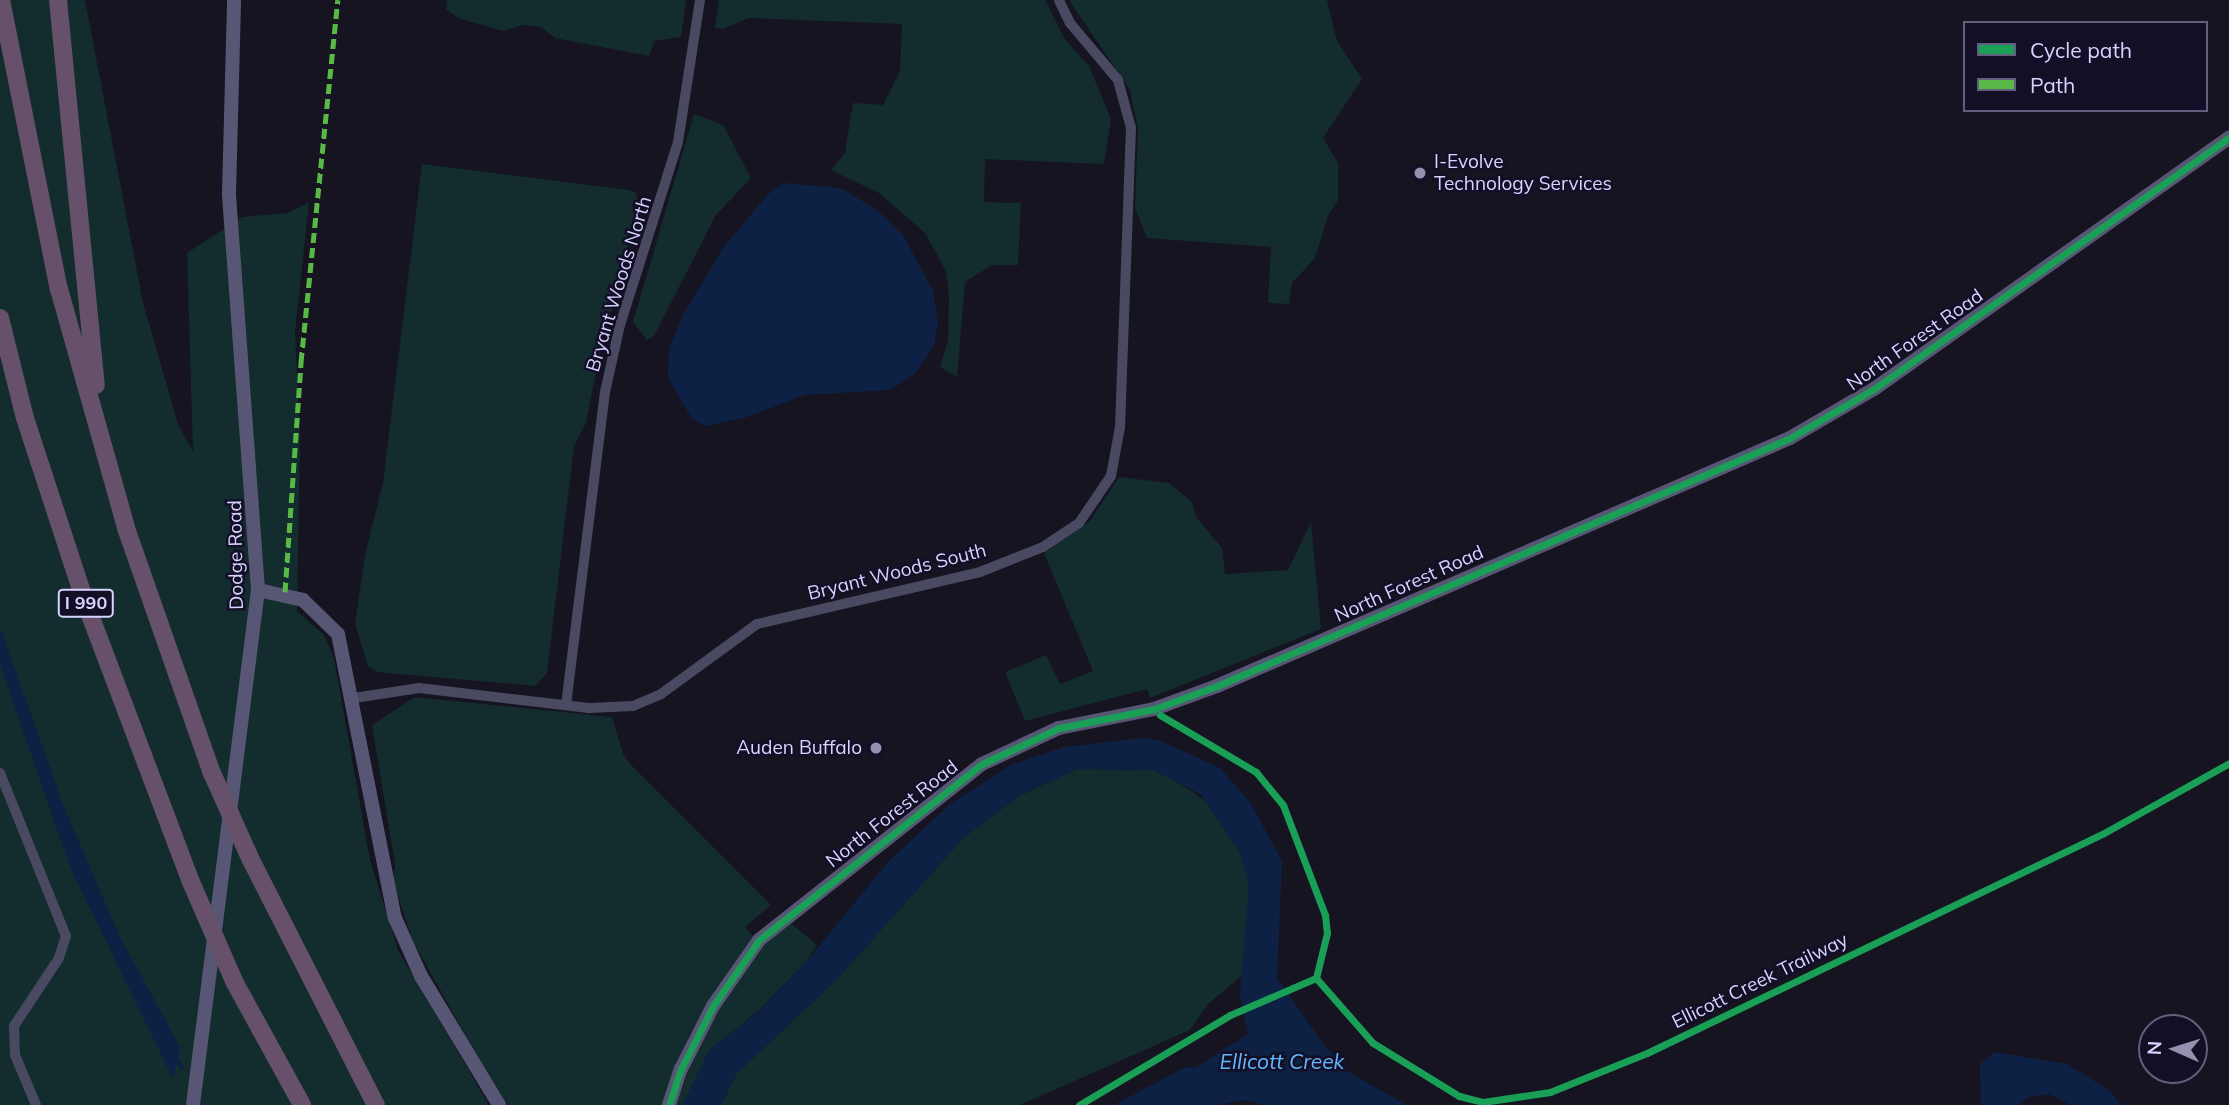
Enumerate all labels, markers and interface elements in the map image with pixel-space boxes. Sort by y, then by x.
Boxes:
legend [1963,21,2208,112]
text: Cycle path [2030,37,2132,63]
text: Path [2030,72,2075,98]
place label: I-Evolve Technology Services [1434,151,1612,195]
marker: I-Evolve Technology Services [1412,165,1428,181]
street label: Bryant Woods North [581,194,657,374]
street label: North Forest Road [1843,284,1987,396]
street label: Dodge Road [224,500,248,610]
street label: Bryant Woods South [805,539,989,605]
street label: North Forest Road [1331,541,1487,627]
road number: I 990 [56,588,116,618]
place label: Auden Buffalo [736,737,862,759]
marker: Auden Buffalo [868,740,884,756]
street label: North Forest Road [822,755,962,873]
street label: Ellicott Creek Trailway [1668,928,1852,1034]
north arrow [2138,1014,2208,1084]
text: N [2142,1040,2166,1056]
water label: Ellicott Creek [1220,1048,1344,1074]

